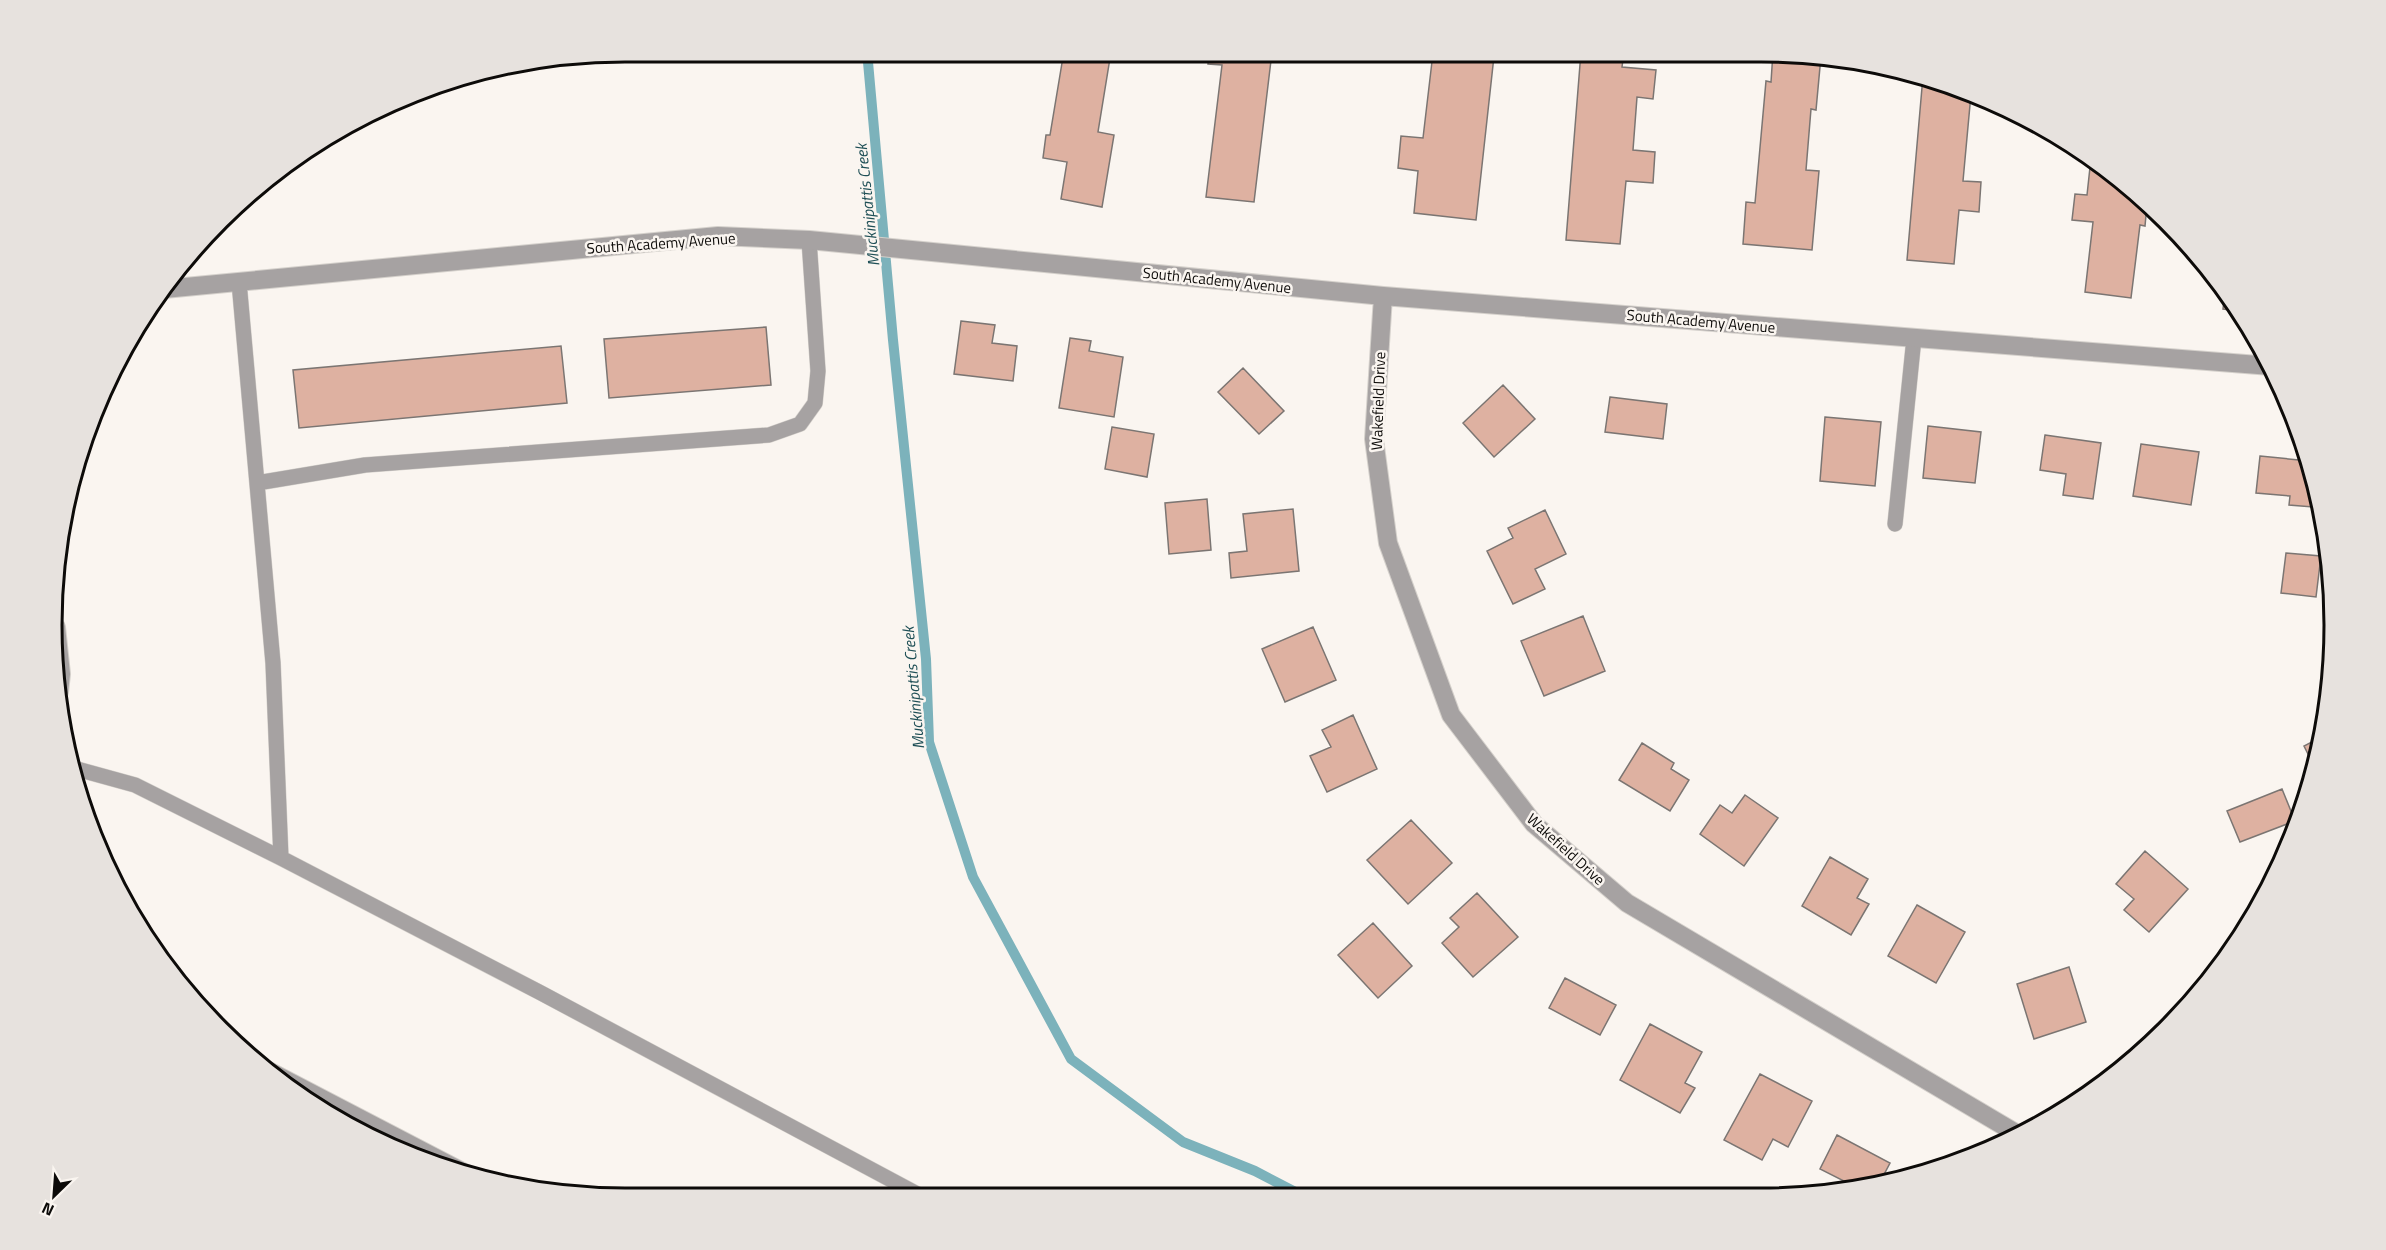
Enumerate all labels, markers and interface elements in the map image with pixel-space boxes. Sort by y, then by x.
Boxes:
water label: Muckinipattis Creek [848,141,885,268]
street label: South Academy Avenue [586,226,736,260]
street label: South Academy Avenue [1142,261,1292,299]
street label: South Academy Avenue [1626,303,1776,339]
street label: Wakefield Drive [1365,351,1391,451]
water label: Muckinipattis Creek [896,624,930,750]
street label: Wakefield Drive [1522,808,1610,890]
north arrow [24,1166,84,1226]
text: N [38,1196,58,1223]

